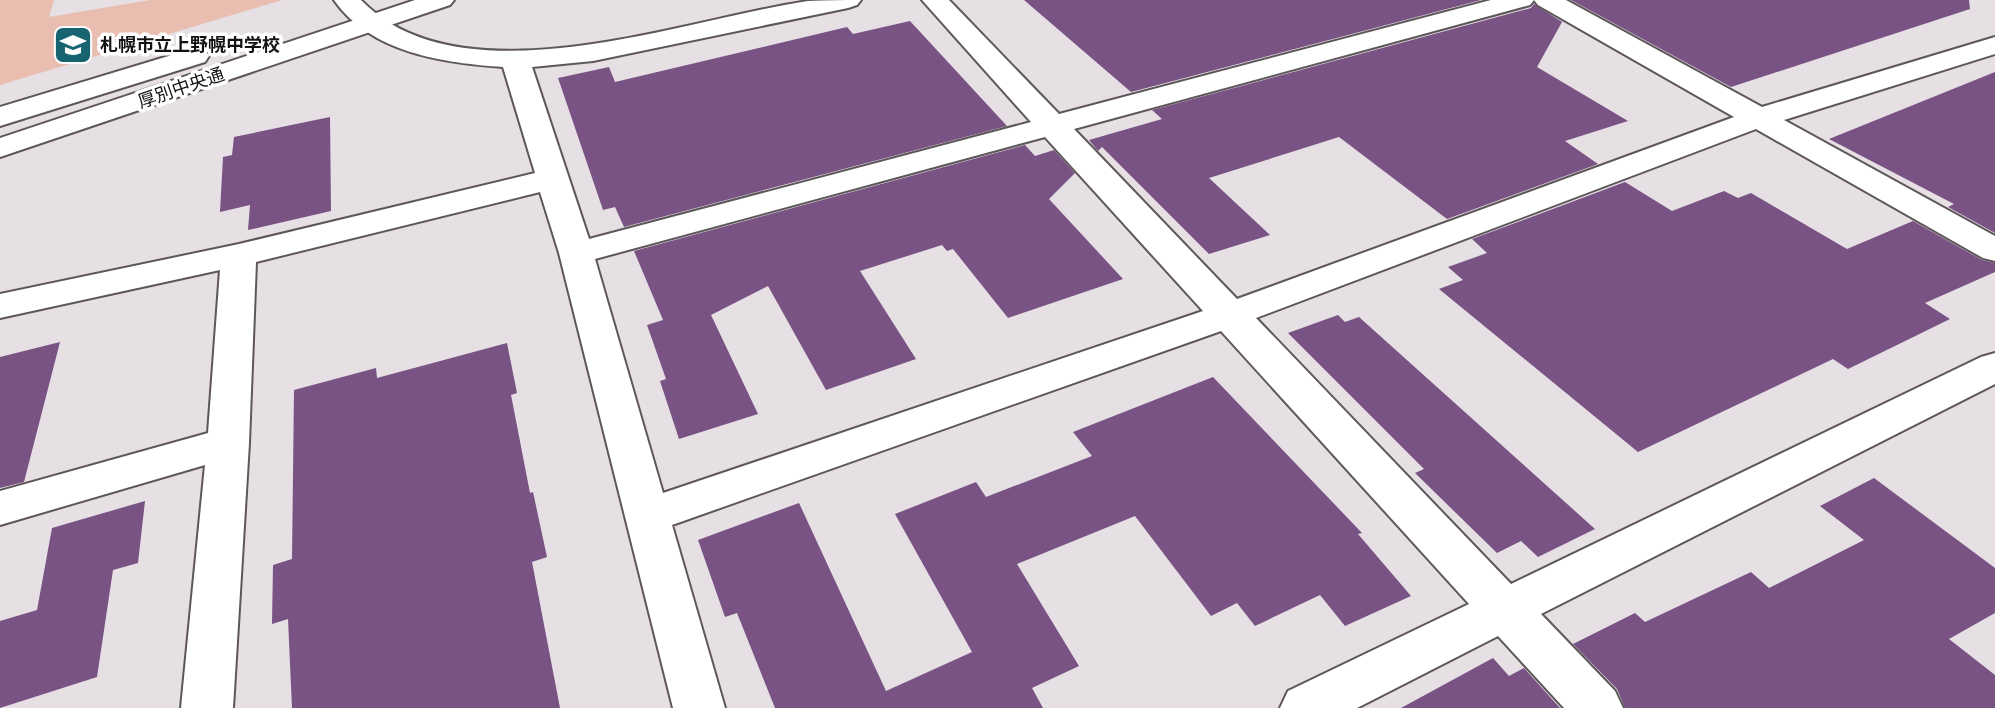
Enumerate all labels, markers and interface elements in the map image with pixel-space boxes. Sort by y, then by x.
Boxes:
school or university icon: 札幌市立上野幌中学校 [52,24,94,66]
place label: 札幌市立上野幌中学校 [100,34,280,56]
street label: 厚別中央通 [135,63,227,113]

